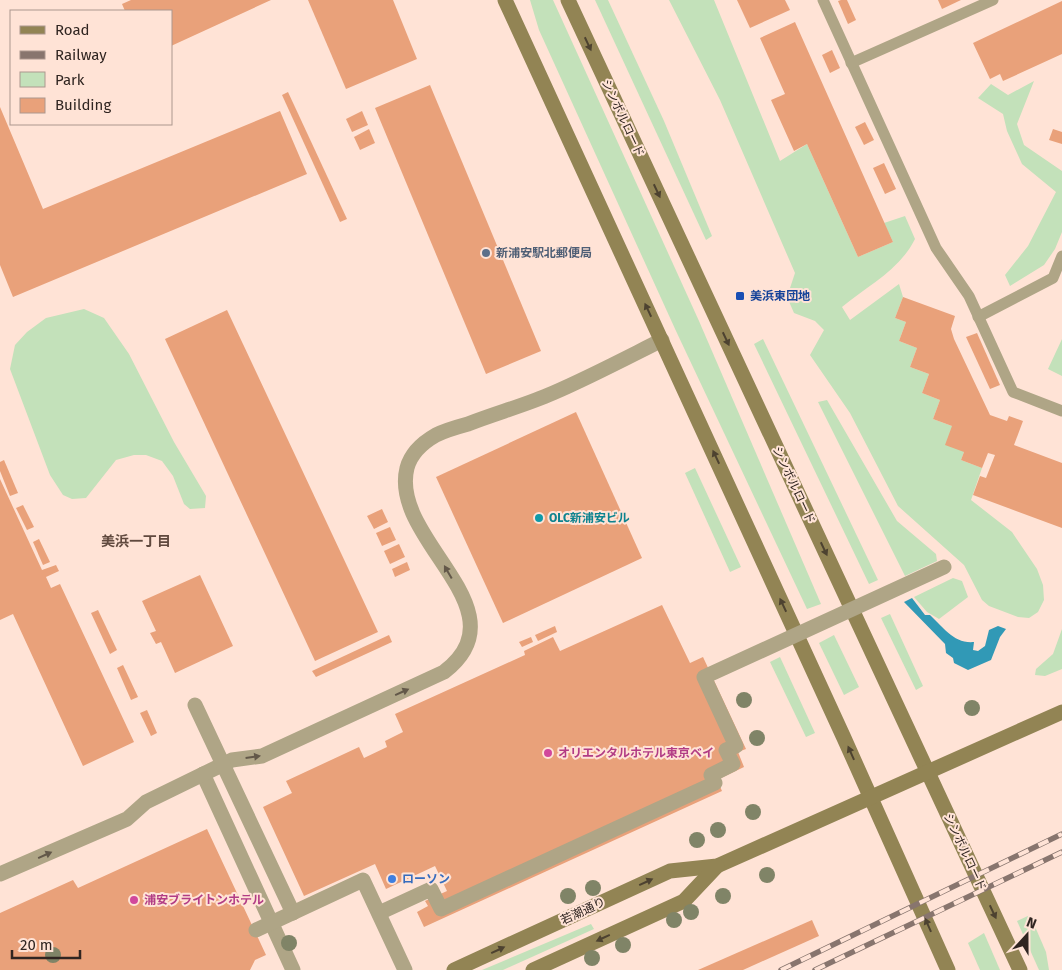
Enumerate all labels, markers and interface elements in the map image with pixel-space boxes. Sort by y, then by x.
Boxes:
legend [10,10,172,125]
text: Road [55,21,90,39]
one-way arrow [585,37,593,51]
text: Railway [55,46,107,64]
text: Park [55,71,85,89]
street label: シンボルロード [599,77,647,159]
text: Building [55,96,111,114]
one-way arrow [653,184,661,198]
place label: 新浦安駅北郵便局 [496,246,592,260]
marker: 新浦安駅北郵便局 [480,247,492,259]
place label: 美浜東団地 [750,289,810,303]
marker: 美浜東団地 [734,290,746,302]
one-way arrow [644,303,652,317]
one-way arrow [722,331,730,346]
street label: シンボルロード [770,444,818,526]
one-way arrow [711,450,719,464]
place label: OLC新浦安ビル [549,511,630,525]
marker: OLC新浦安ビル [533,512,545,524]
district label: 美浜一丁目 [101,533,171,550]
one-way arrow [821,542,829,556]
one-way arrow [443,566,452,579]
one-way arrow [779,598,787,612]
one-way arrow [395,687,409,695]
place label: オリエンタルホテル東京ベイ [558,746,714,760]
one-way arrow [846,746,854,760]
marker: オリエンタルホテル東京ベイ [542,747,554,759]
one-way arrow [246,753,262,761]
street label: シンボルロード [941,811,989,893]
one-way arrow [38,850,52,858]
place label: ローソン [402,872,450,886]
marker: ローソン [386,873,398,885]
one-way arrow [639,878,653,886]
place label: 浦安ブライトンホテル [144,893,264,907]
marker: 浦安ブライトンホテル [128,894,140,906]
street label: 若潮通り [558,895,608,927]
one-way arrow [989,905,997,919]
north arrow [1002,910,1052,960]
text: N [1024,914,1039,933]
one-way arrow [923,918,931,932]
scale bar [12,928,80,960]
one-way arrow [596,933,611,942]
text: 20 m [20,936,53,954]
one-way arrow [491,945,505,953]

